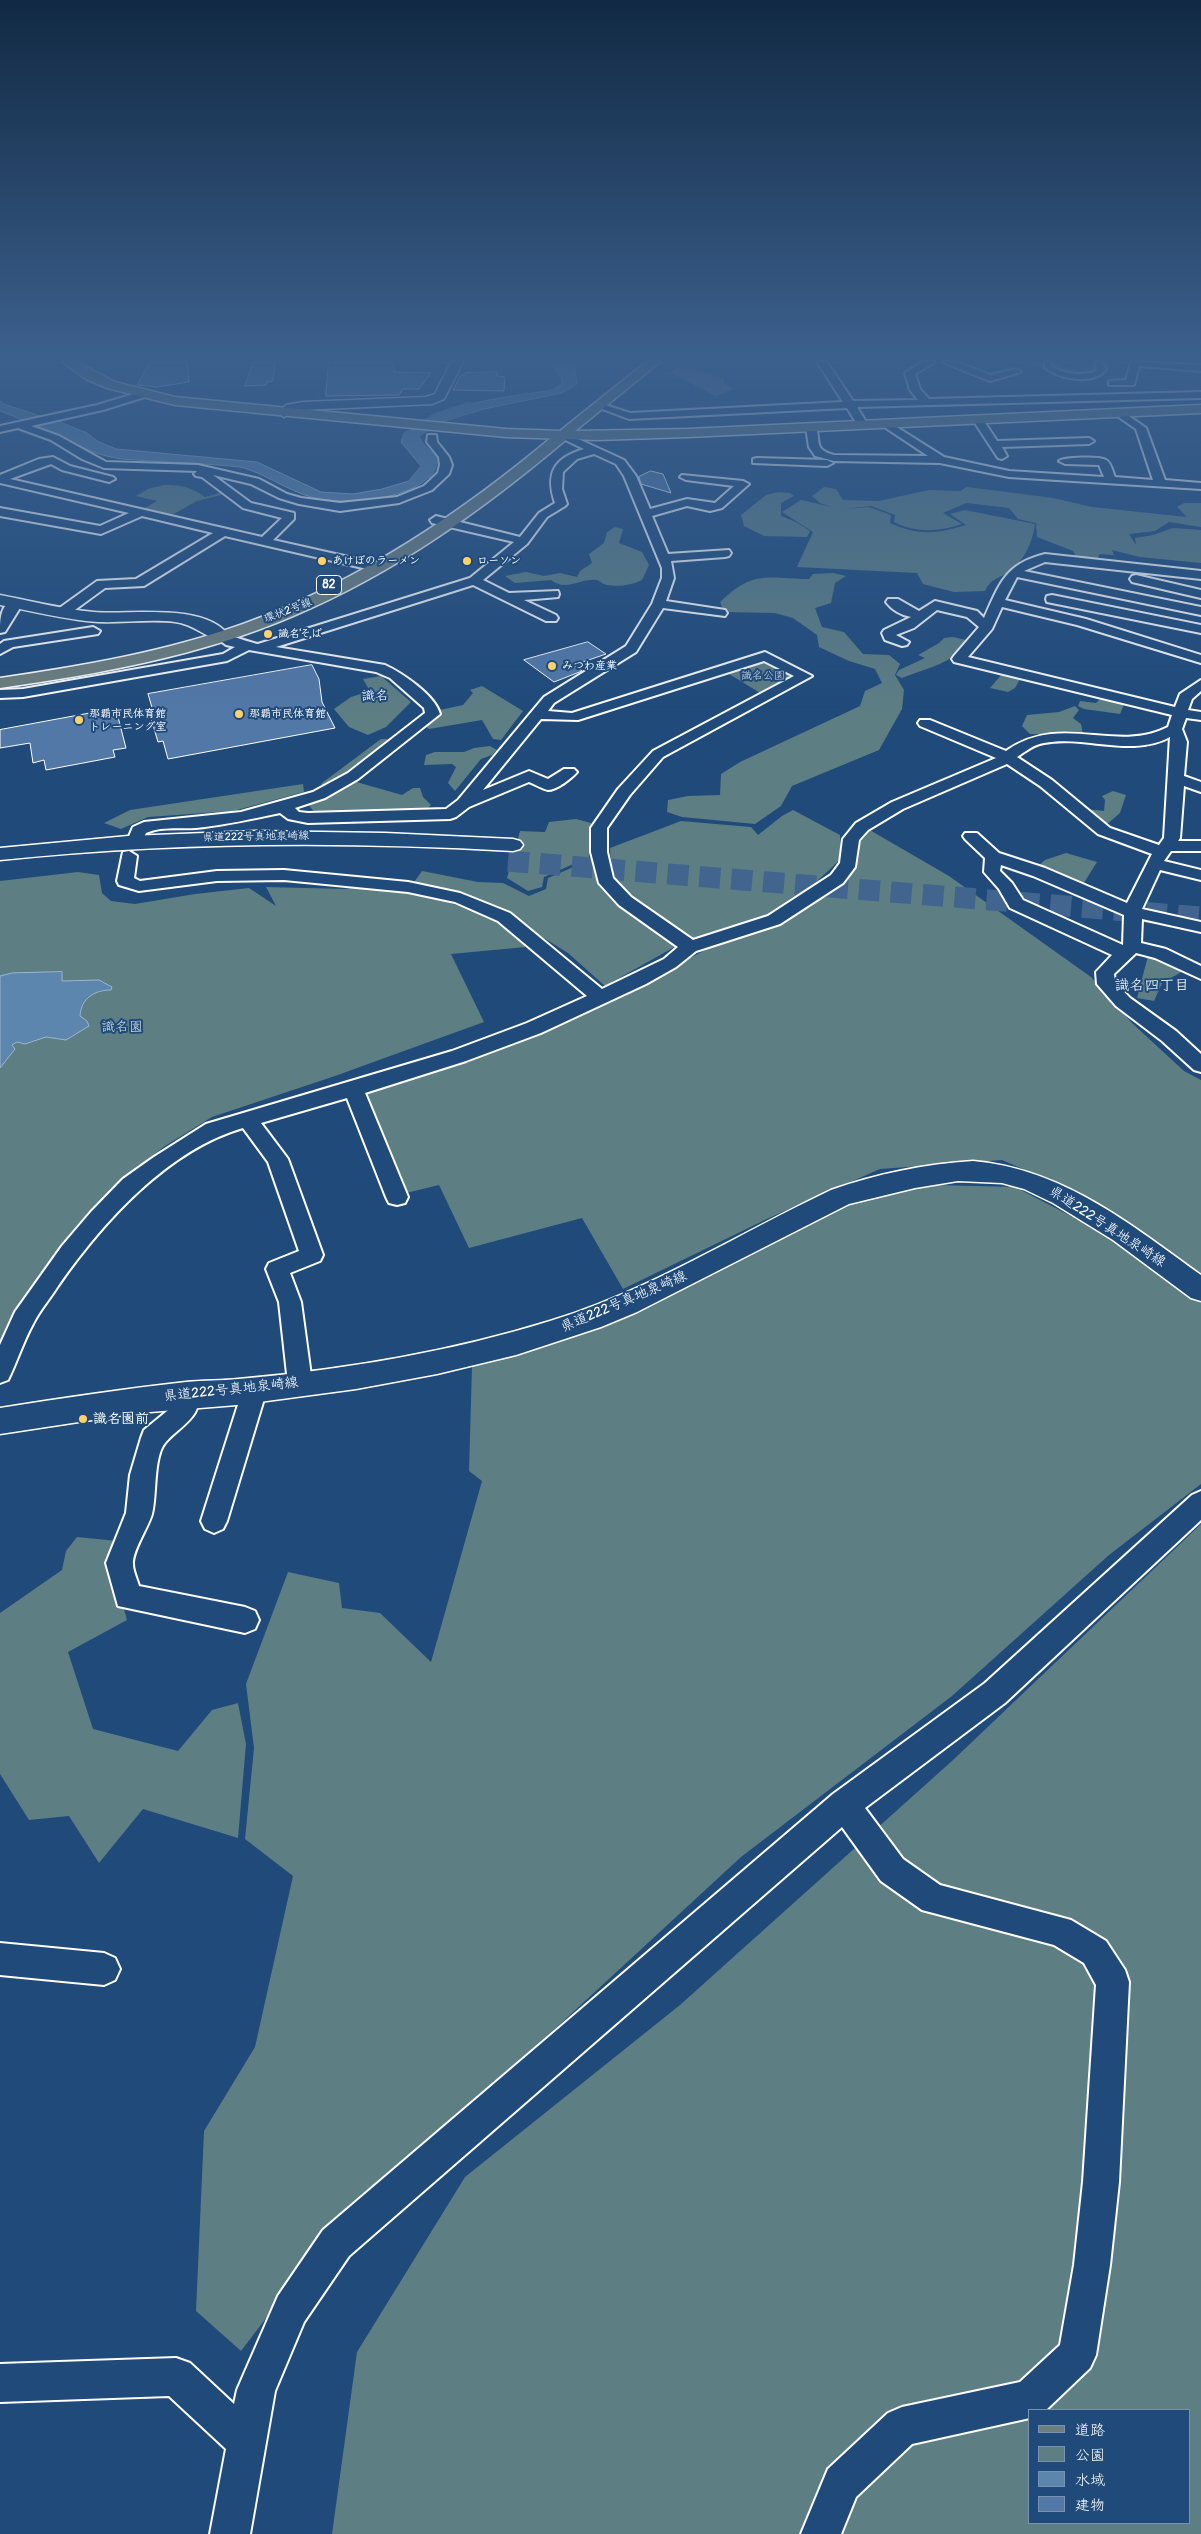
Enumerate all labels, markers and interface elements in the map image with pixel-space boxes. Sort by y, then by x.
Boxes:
place label: あけぼのラーメン [332,554,420,568]
place label: ローソン [477,554,521,568]
marker: あけぼのラーメン [316,555,328,567]
marker: ローソン [461,555,473,567]
road number: 82 [316,576,342,594]
street label: 環状2号線 [262,596,314,626]
place label: 識名そば [278,627,322,641]
marker: 識名そば [262,628,274,640]
place label: みつわ産業 [562,659,617,673]
marker: みつわ産業 [546,660,558,672]
park label: 識名公園 [741,669,785,683]
district label: 識名 [361,688,389,704]
place label: 那覇市民体育館 トレーニング室 [89,707,166,733]
place label: 那覇市民体育館 [249,707,326,721]
marker: 那覇市民体育館 [233,708,245,720]
marker: 那覇市民体育館 トレーニング室 [73,714,85,726]
street label: 県道222号真地泉崎線 [203,829,309,845]
district label: 識名四丁目 [1115,977,1189,995]
park label: 識名園 [101,1019,143,1035]
street label: 県道222号真地泉崎線 [1046,1183,1168,1271]
street label: 県道222号真地泉崎線 [558,1268,690,1336]
street label: 県道222号真地泉崎線 [163,1375,299,1405]
place label: 識名園前 [93,1411,149,1427]
marker: 識名園前 [77,1413,89,1425]
legend [1028,2409,1191,2524]
text: 道路 [1075,2421,1105,2440]
text: 公園 [1075,2446,1105,2465]
text: 水域 [1075,2471,1105,2490]
text: 建物 [1075,2496,1105,2515]

